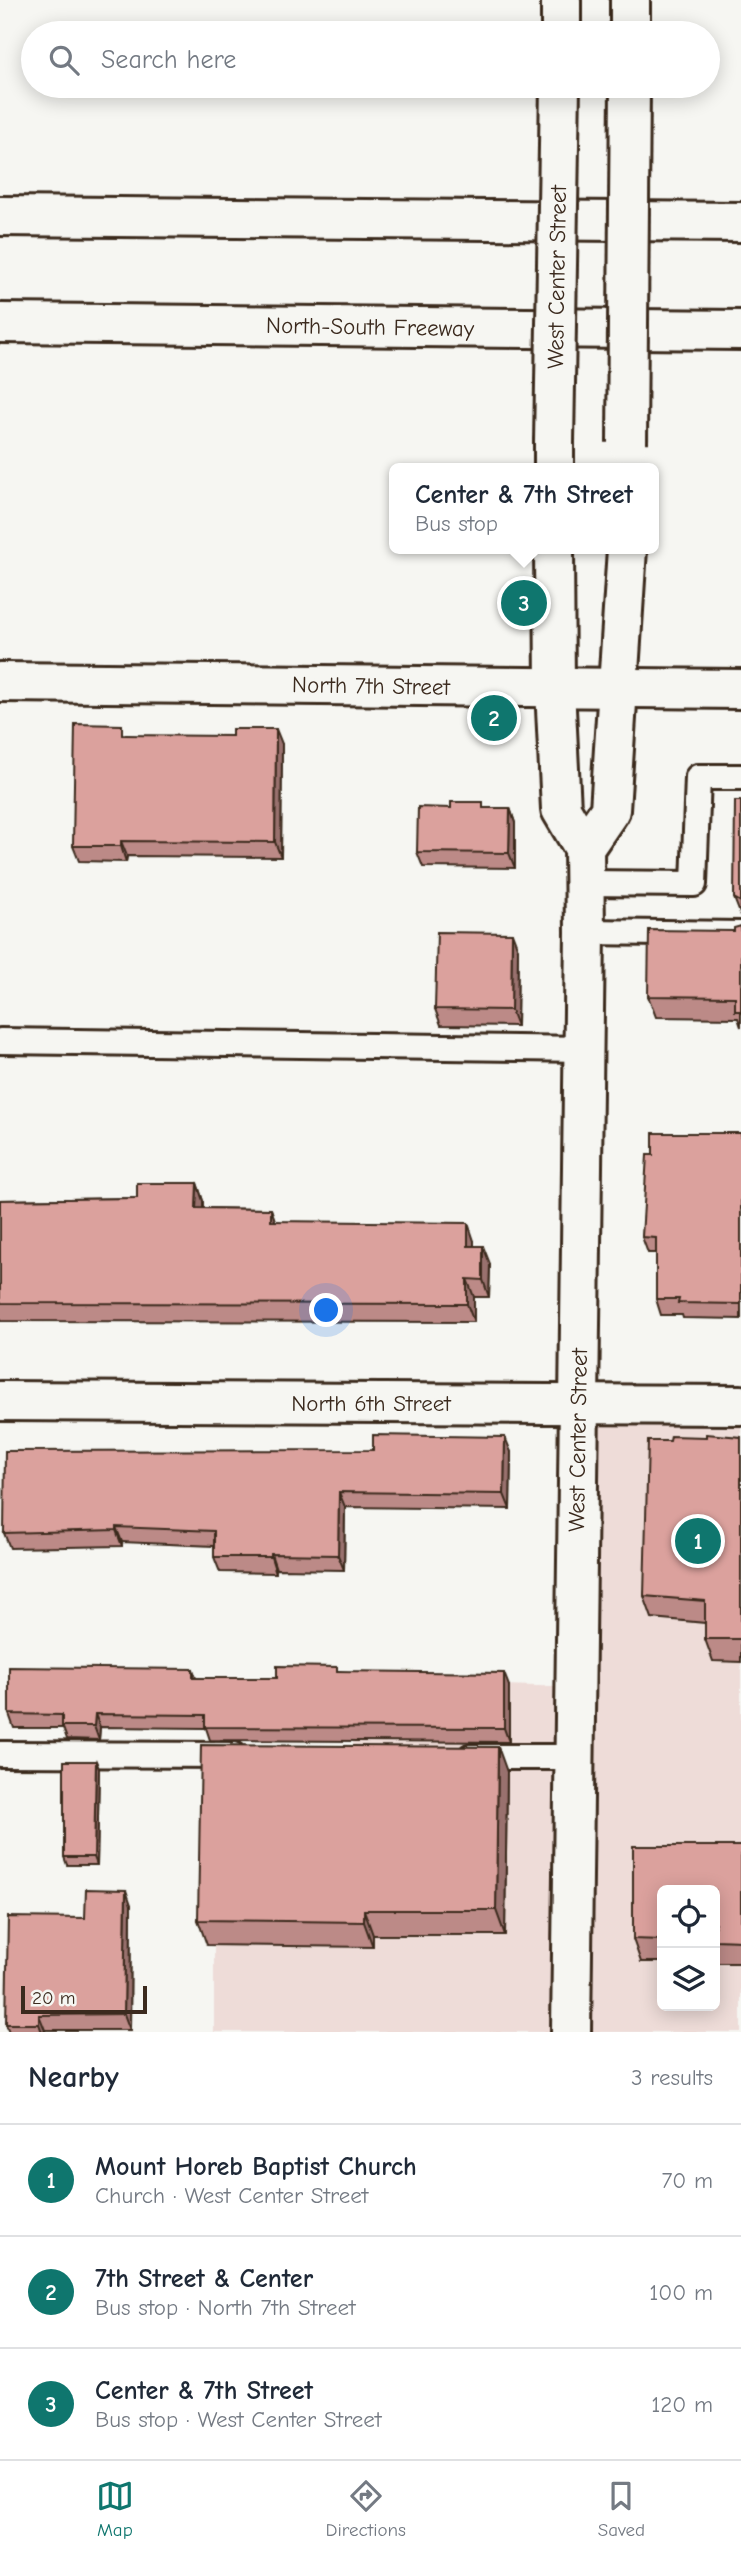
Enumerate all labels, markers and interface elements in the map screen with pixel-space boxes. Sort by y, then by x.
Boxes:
search box [21,21,720,98]
icon: search [45,41,83,79]
text: Search here [101,45,236,75]
street label: West Center Street [542,183,572,369]
street label: North-South Freeway [266,312,475,342]
popup [389,463,659,554]
text: Center & 7th Street [415,480,633,510]
text: Bus stop [415,510,498,537]
pin: 3 [501,577,547,629]
street label: North 7th Street [292,671,452,701]
pin: 2 [471,692,517,744]
your location [309,1293,343,1327]
street label: West Center Street [563,1346,593,1532]
street label: North 6th Street [291,1390,452,1417]
pin: 1 [675,1515,721,1567]
map controls [657,1885,720,2011]
button: locate [657,1885,720,1948]
button: layers [657,1948,720,2011]
scale bar [21,1983,147,2015]
text: 20 m [32,1987,76,2009]
text: Nearby [28,2060,119,2095]
text: 3 results [631,2064,713,2091]
text: Mount Horeb Baptist Church [95,2152,417,2182]
text: 1 [46,2167,56,2194]
text: 70 m [661,2167,713,2194]
text: Church · West Center Street [95,2182,368,2209]
text: 7th Street & Center [95,2264,313,2294]
text: 2 [45,2279,57,2306]
text: 100 m [649,2279,713,2306]
text: Bus stop · North 7th Street [95,2294,356,2321]
text: Center & 7th Street [95,2376,313,2406]
text: 3 [45,2391,57,2418]
text: 120 m [651,2391,713,2418]
text: Bus stop · West Center Street [95,2406,381,2433]
tab: Map [96,2477,134,2541]
tab: Directions [326,2477,406,2541]
tab: Saved [598,2477,645,2541]

